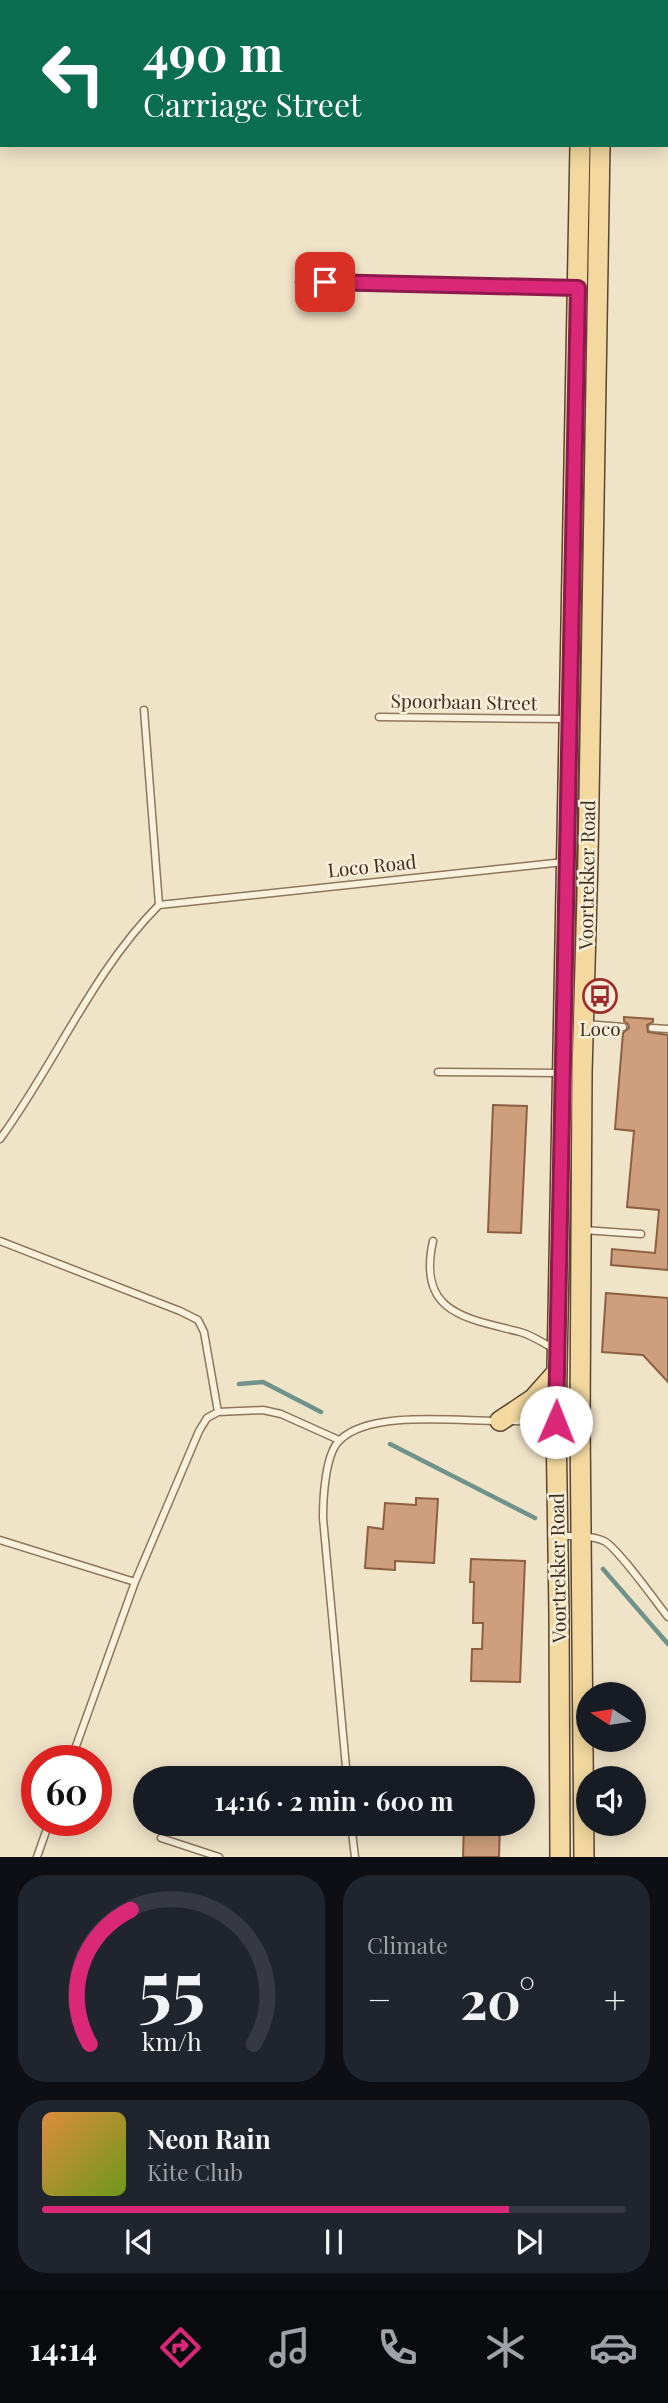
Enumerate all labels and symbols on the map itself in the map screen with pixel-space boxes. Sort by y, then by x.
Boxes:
pin [295,252,355,312]
street label: Spoorbaan Street [390,687,538,715]
street label: Voortrekker Road [572,800,600,951]
street label: Loco Road [326,847,418,883]
bus stop icon: Loco [581,977,619,1015]
place label: Loco [579,1015,621,1041]
position arrow [519,1385,593,1459]
street label: Voortrekker Road [543,1493,571,1644]
north arrow [576,1682,646,1752]
speed limit sign: 60 [21,1745,112,1836]

